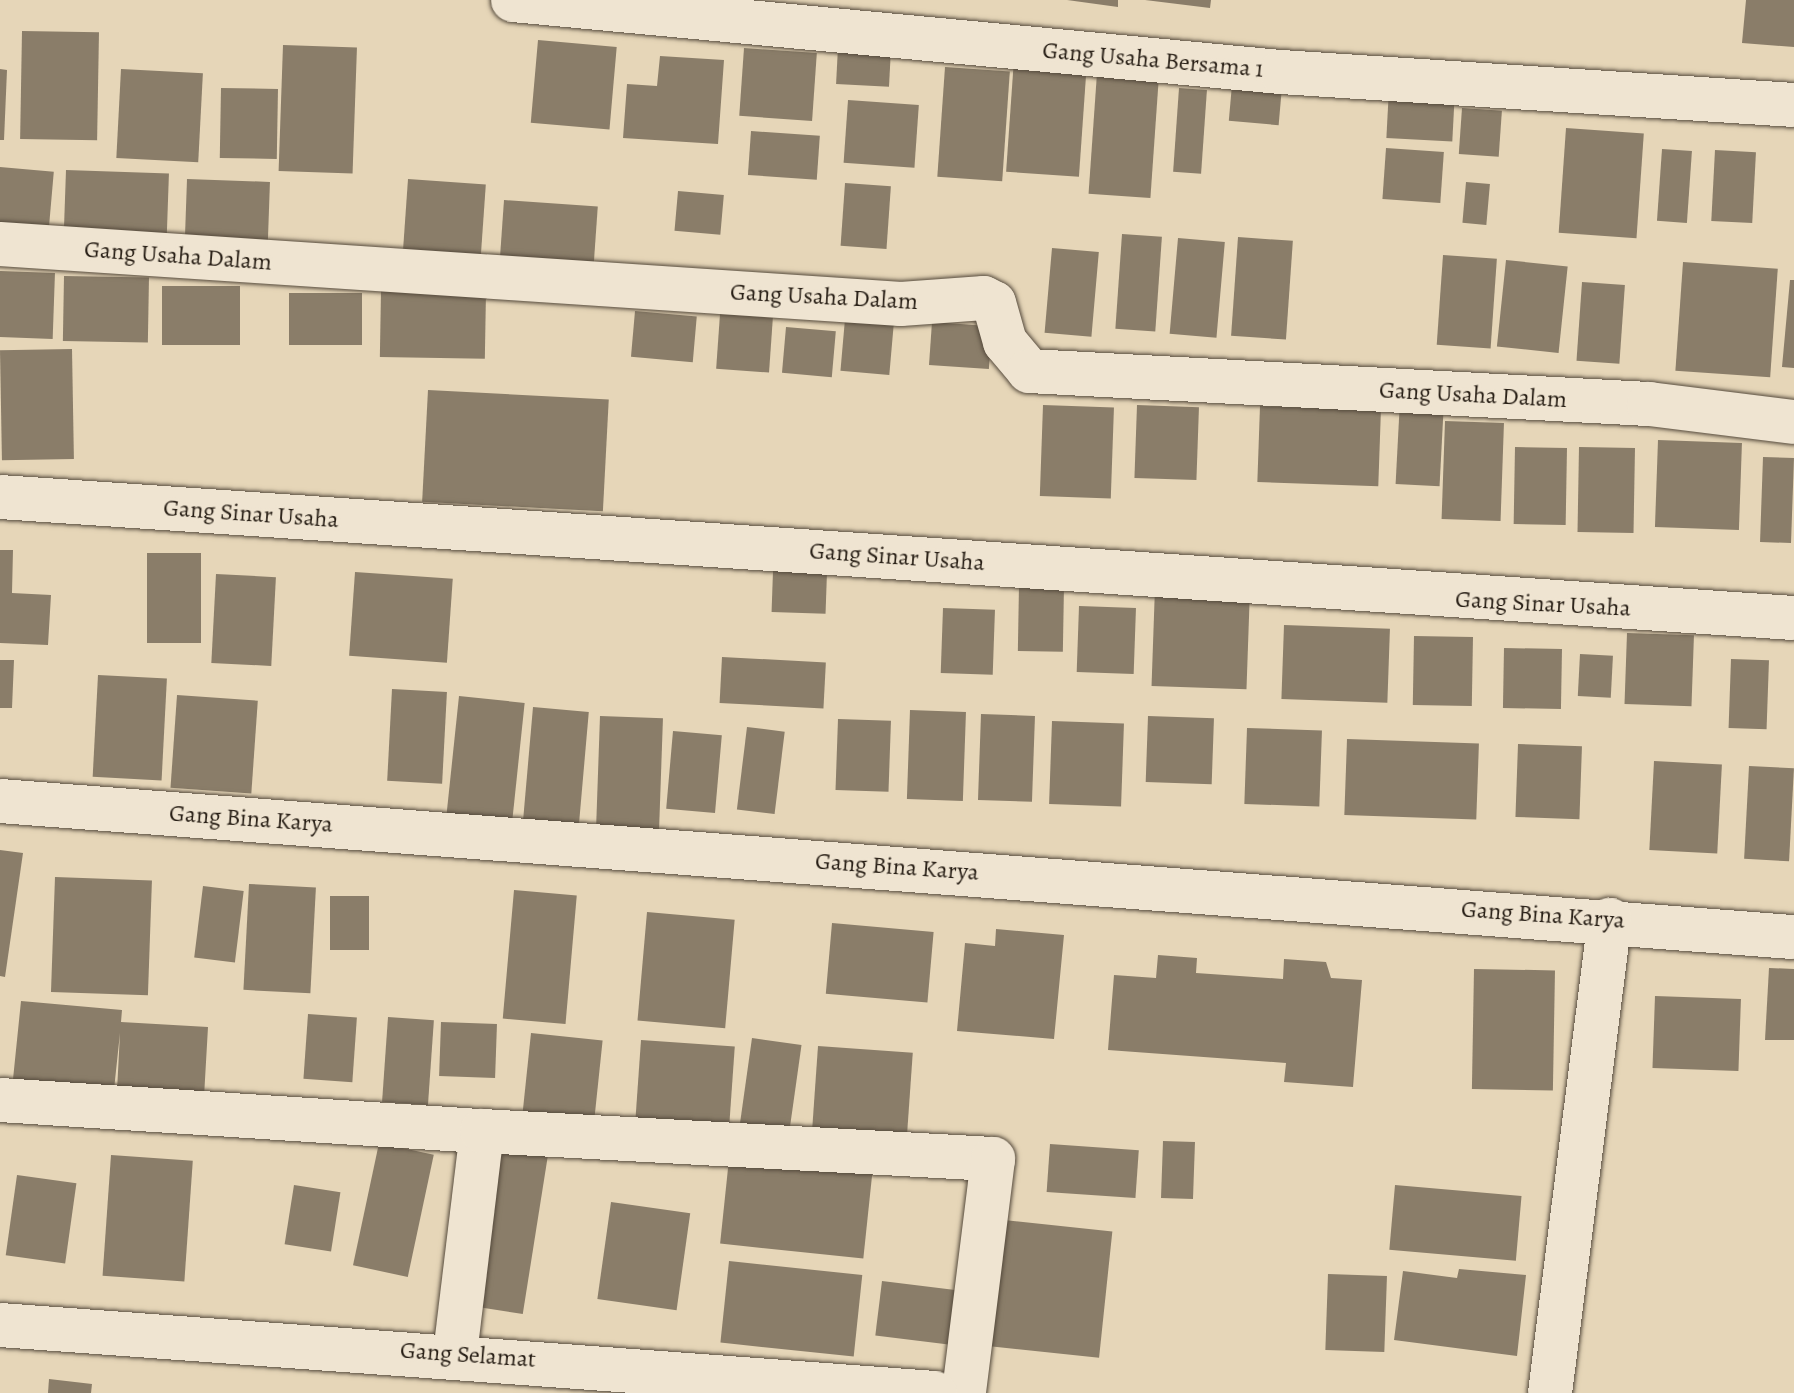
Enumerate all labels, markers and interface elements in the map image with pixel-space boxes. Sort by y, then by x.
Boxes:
street label: Gang Usaha Bersama 1 [1041,36,1265,84]
street label: Gang Usaha Dalam [83,235,273,277]
street label: Gang Usaha Dalam [729,278,919,316]
street label: Gang Usaha Dalam [1378,376,1568,414]
street label: Gang Sinar Usaha [162,494,340,534]
street label: Gang Sinar Usaha [808,537,986,577]
street label: Gang Sinar Usaha [1455,585,1631,623]
street label: Gang Bina Karya [168,799,334,839]
street label: Gang Bina Karya [814,847,980,887]
street label: Gang Bina Karya [1460,895,1626,935]
street label: Gang Selamat [399,1336,537,1374]

